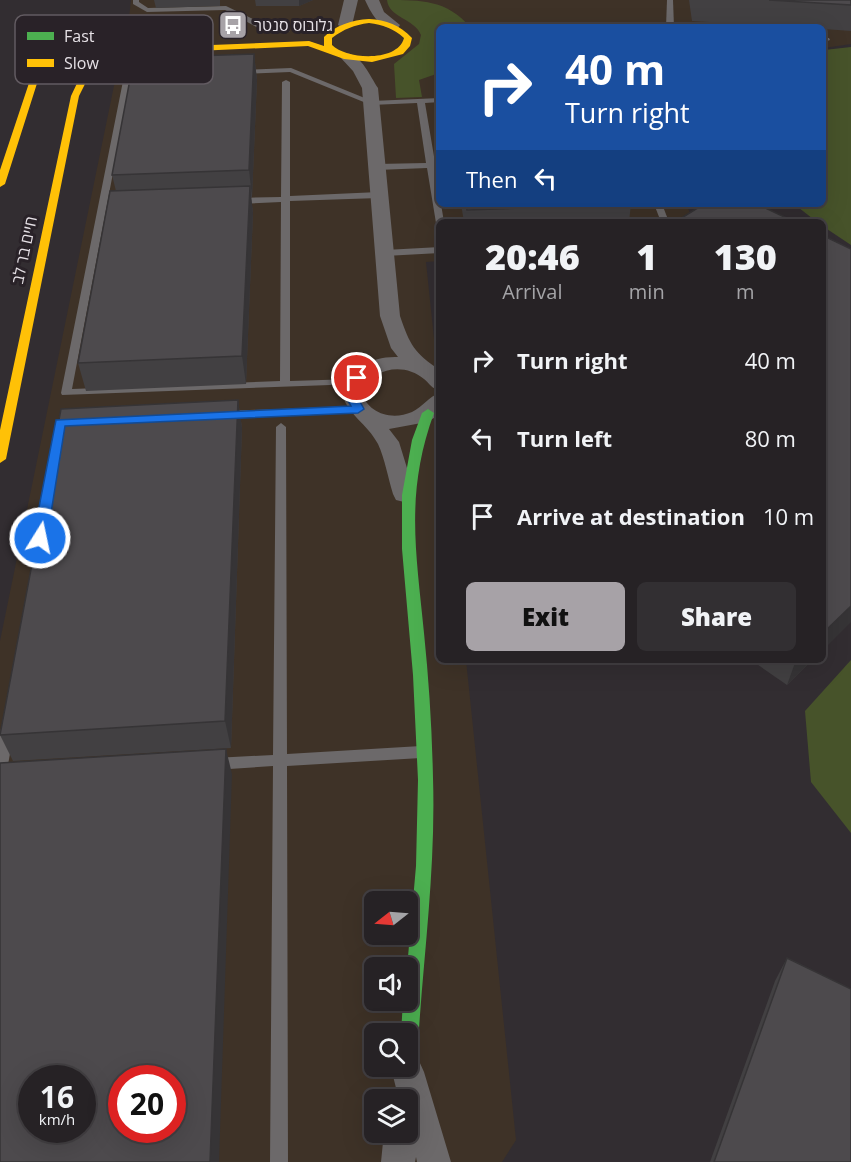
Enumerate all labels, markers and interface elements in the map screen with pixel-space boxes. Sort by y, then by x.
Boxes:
bus stop icon: גלובוס סנטר [217,9,249,41]
place label: גלובוס סנטר [254,14,333,36]
legend [15,15,213,84]
text: Fast [64,25,95,47]
text: 40 m [565,40,665,97]
icon: right [466,48,544,126]
text: Slow [64,52,99,74]
text: Turn right [565,94,690,131]
icon: left [529,162,562,195]
text: Then [466,164,517,194]
street label: חיים בר לב [6,214,42,286]
text: 20:46 [485,232,580,281]
text: 1 [636,232,657,281]
text: 130 [714,232,777,281]
text: Arrival [502,278,563,305]
text: min [629,278,665,305]
text: m [736,278,755,305]
icon: right [466,344,499,377]
text: Turn right [517,345,628,375]
text: 40 m [745,345,796,375]
pin [331,352,382,403]
icon: arrive [340,361,373,394]
icon: left [466,422,499,455]
text: Turn left [517,423,612,453]
text: 80 m [745,423,796,453]
icon: arrive [466,500,499,533]
text: Arrive at destination [517,501,745,531]
text: 10 m [763,501,814,531]
position arrow [8,506,72,570]
button: Exit [466,582,625,651]
button: Share [637,582,796,651]
north arrow [364,891,418,945]
map controls [364,891,418,1143]
button: sound [364,957,418,1011]
button: search [364,1023,418,1077]
speed limit sign: 20 [108,1065,186,1143]
text: 16 [40,1076,74,1117]
button: layers [364,1089,418,1143]
text: km/h [39,1109,75,1129]

